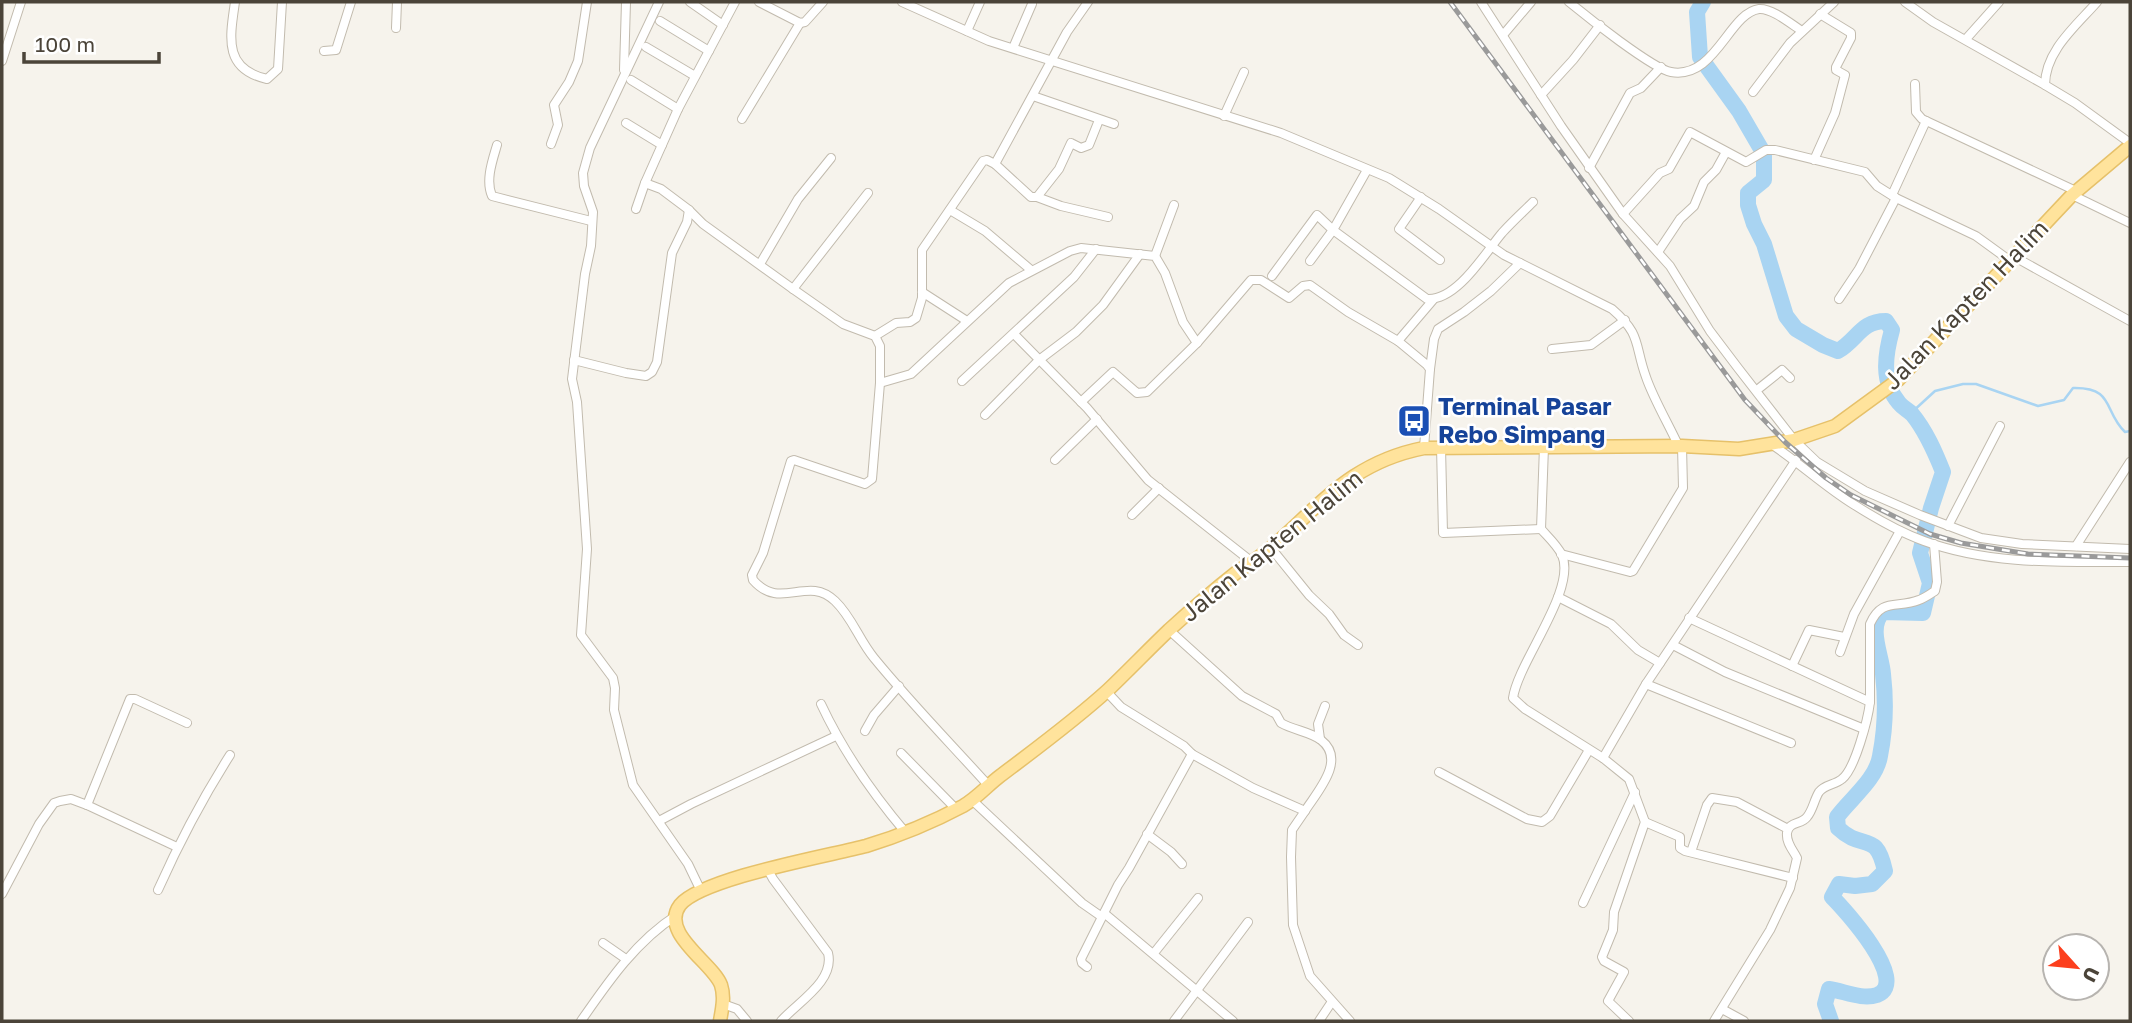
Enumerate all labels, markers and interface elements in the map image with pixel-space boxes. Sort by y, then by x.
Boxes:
scale bar [24,21,159,65]
text: 100 m [35,31,95,57]
street label: Jalan Kapten Halim [1876,213,2053,395]
place label: Terminal Pasar Rebo Simpang [1438,391,1612,448]
bus stop icon: Terminal Pasar Rebo Simpang [1395,402,1433,440]
street label: Jalan Kapten Halim [1175,463,1368,627]
north arrow [2041,932,2111,1002]
text: U [2078,964,2105,986]

